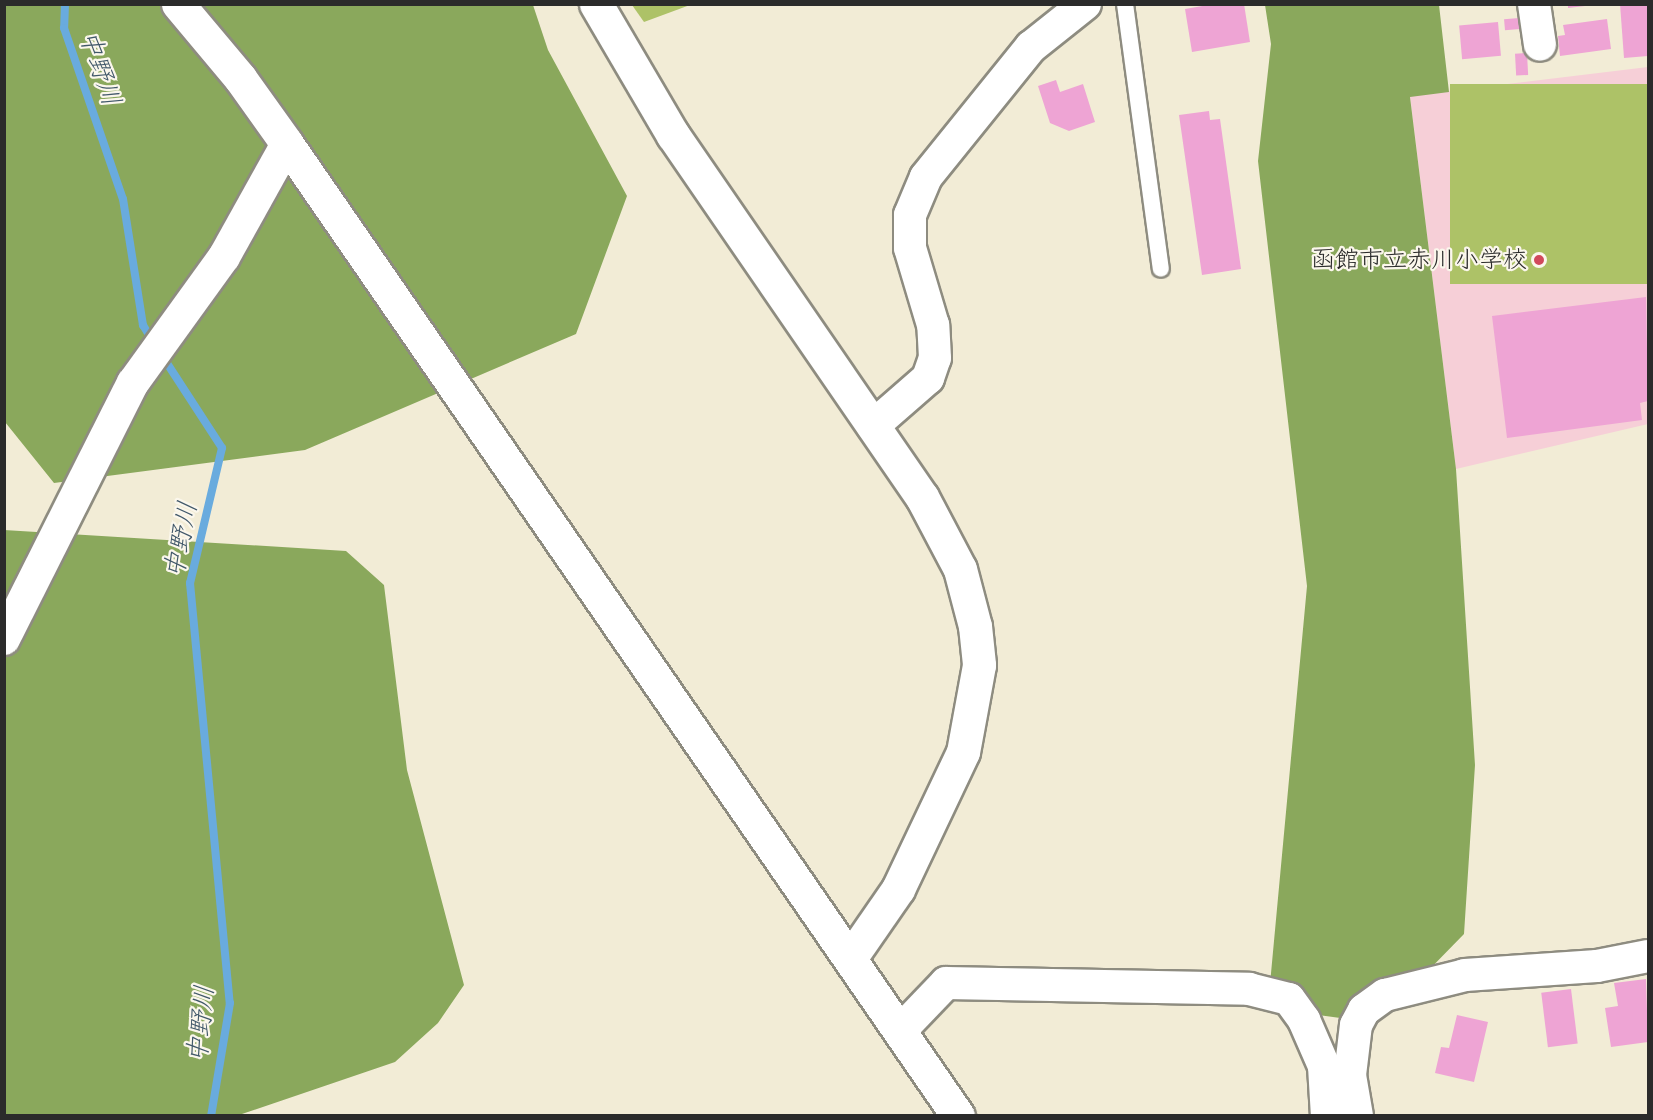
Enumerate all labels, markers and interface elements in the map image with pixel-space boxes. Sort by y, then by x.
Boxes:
water label: 中野川 [73,26,127,110]
place label: 函館市立赤川小学校 [1311,246,1527,274]
marker: 函館市立赤川小学校 [1532,253,1546,267]
water label: 中野川 [158,499,204,581]
water label: 中野川 [181,984,221,1064]

